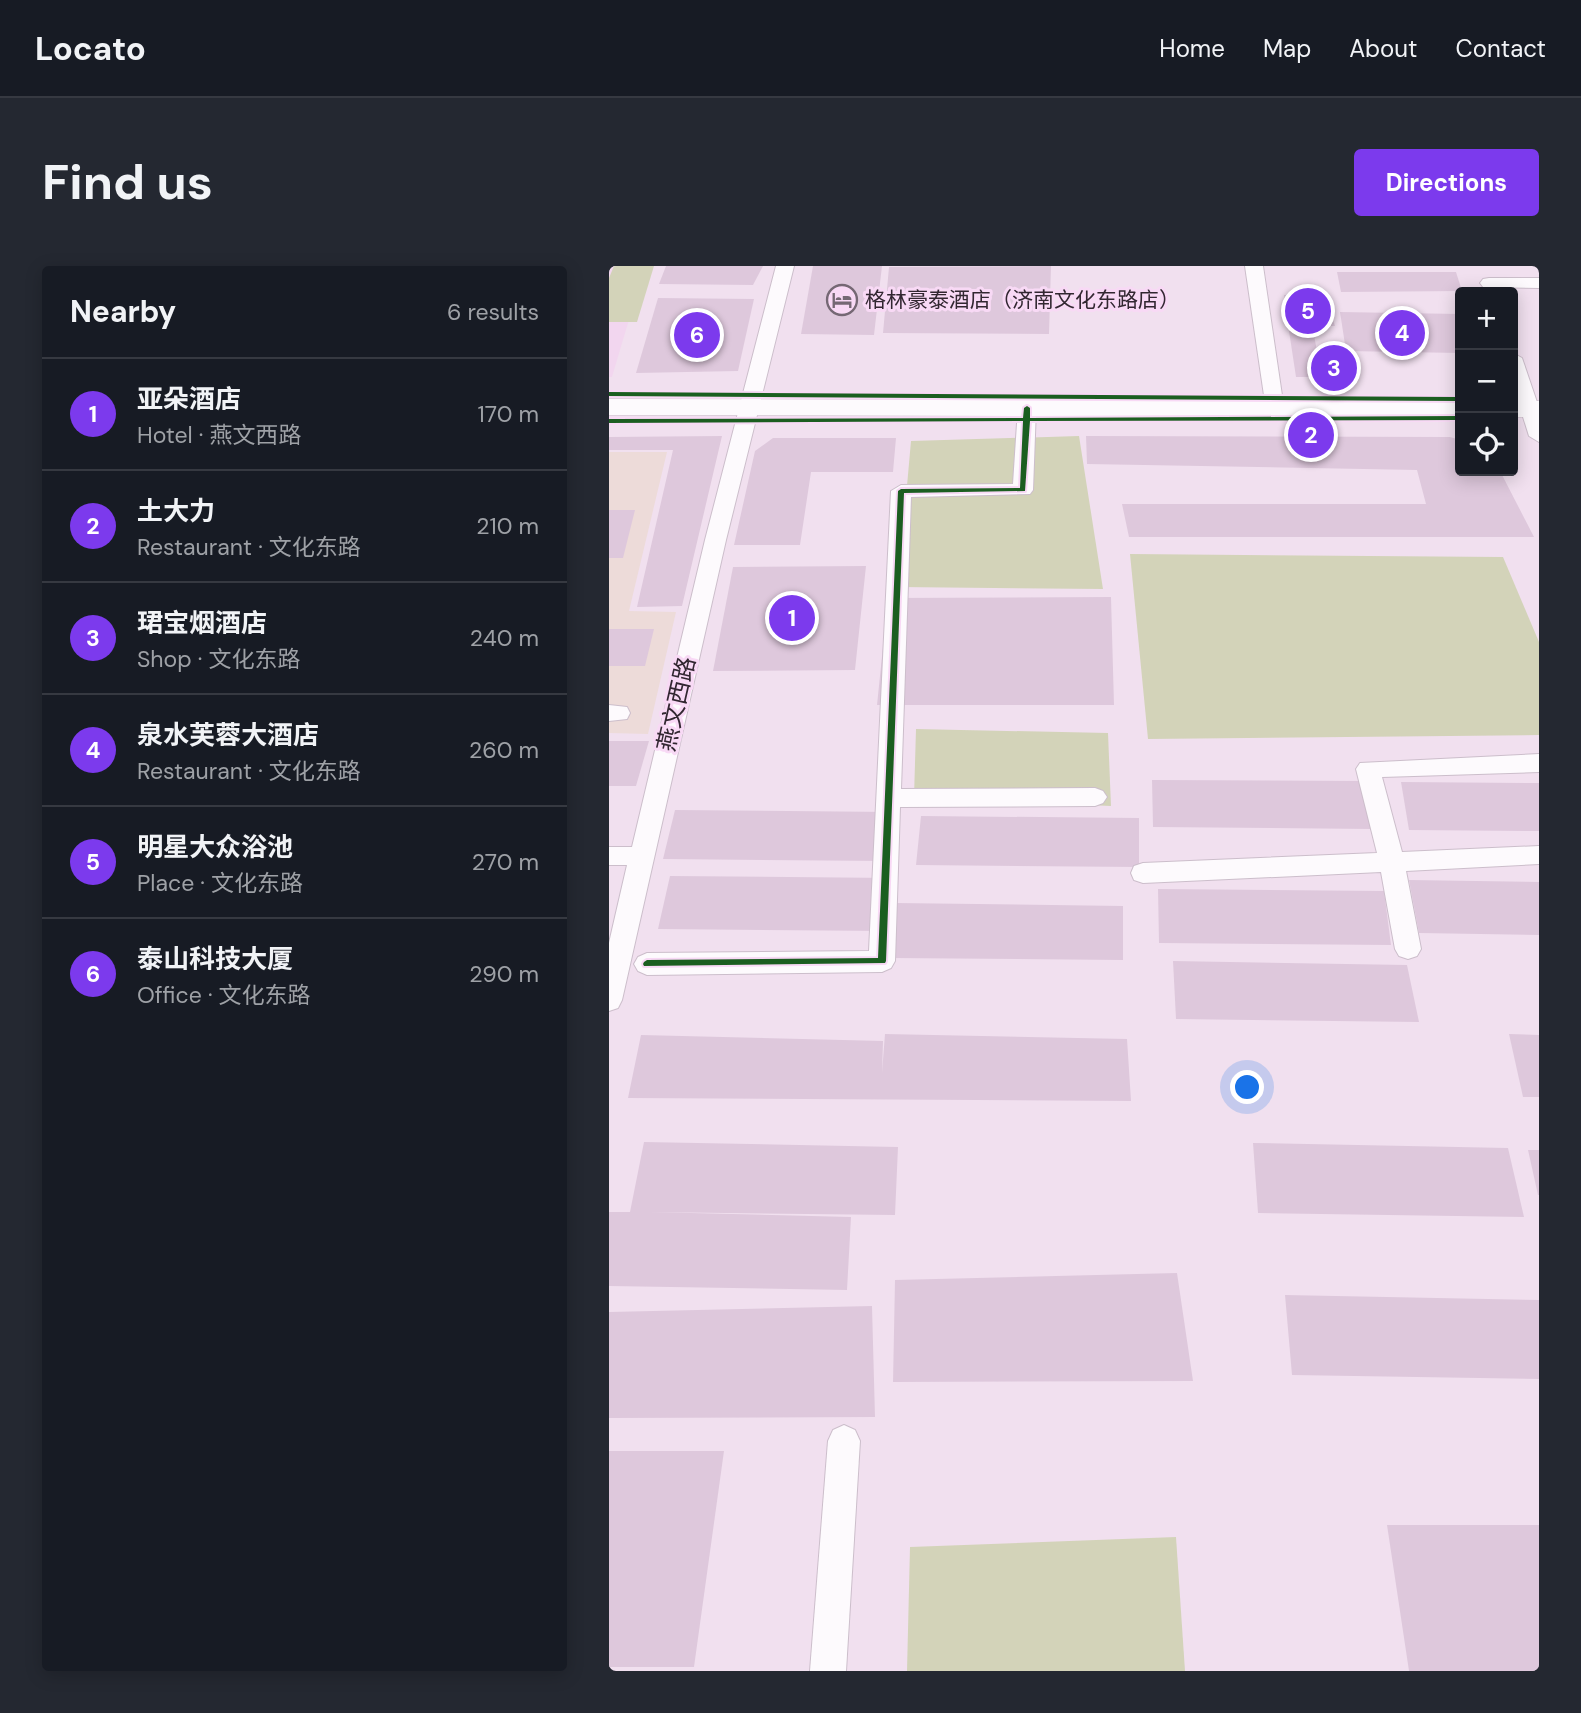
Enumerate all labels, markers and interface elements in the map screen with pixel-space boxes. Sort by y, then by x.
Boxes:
text: Locato [35,27,146,70]
text: Home [1159,33,1225,64]
text: Map [1263,33,1311,64]
text: About [1349,33,1418,64]
text: Contact [1456,33,1546,64]
button: Directions [1354,149,1539,216]
text: Find us [42,150,213,214]
hotel icon: 格林豪泰酒店（济南文化东路店） [825,283,859,317]
pin: 5 [1285,285,1331,337]
place label: 格林豪泰酒店（济南文化东路店） [865,286,1180,314]
map controls [1455,287,1518,476]
button: + [1455,287,1518,350]
text: Nearby [70,292,176,331]
text: 6 results [447,297,539,327]
pin: 4 [1379,307,1425,359]
pin: 6 [674,309,720,361]
pin: 3 [1311,342,1357,394]
button: − [1455,350,1518,413]
text: 亚朵酒店 [137,382,241,416]
text: 1 [89,399,97,429]
text: 170 m [478,399,539,429]
pin: 2 [1288,409,1334,461]
button: locate [1455,413,1518,476]
text: Hotel · 燕文西路 [137,420,302,450]
text: 土大力 [137,494,215,528]
text: 2 [86,511,100,541]
text: 210 m [476,511,539,541]
text: Restaurant · 文化东路 [137,532,361,562]
pin: 1 [769,592,815,644]
text: 珺宝烟酒店 [137,606,267,640]
text: 3 [86,623,100,653]
text: 240 m [470,623,539,653]
text: Shop · 文化东路 [137,644,300,674]
street label: 燕文西路 [650,654,702,754]
text: 泉水芙蓉大酒店 [137,718,319,752]
text: 4 [86,735,100,765]
text: 260 m [469,735,539,765]
text: Restaurant · 文化东路 [137,756,361,786]
text: 明星大众浴池 [137,830,293,864]
text: 5 [86,847,100,877]
text: 270 m [472,847,539,877]
text: Place · 文化东路 [137,868,303,898]
text: 泰山科技大厦 [137,942,293,976]
text: 6 [86,959,100,989]
text: 290 m [469,959,539,989]
text: Office · 文化东路 [137,980,311,1010]
your location [1230,1070,1264,1104]

